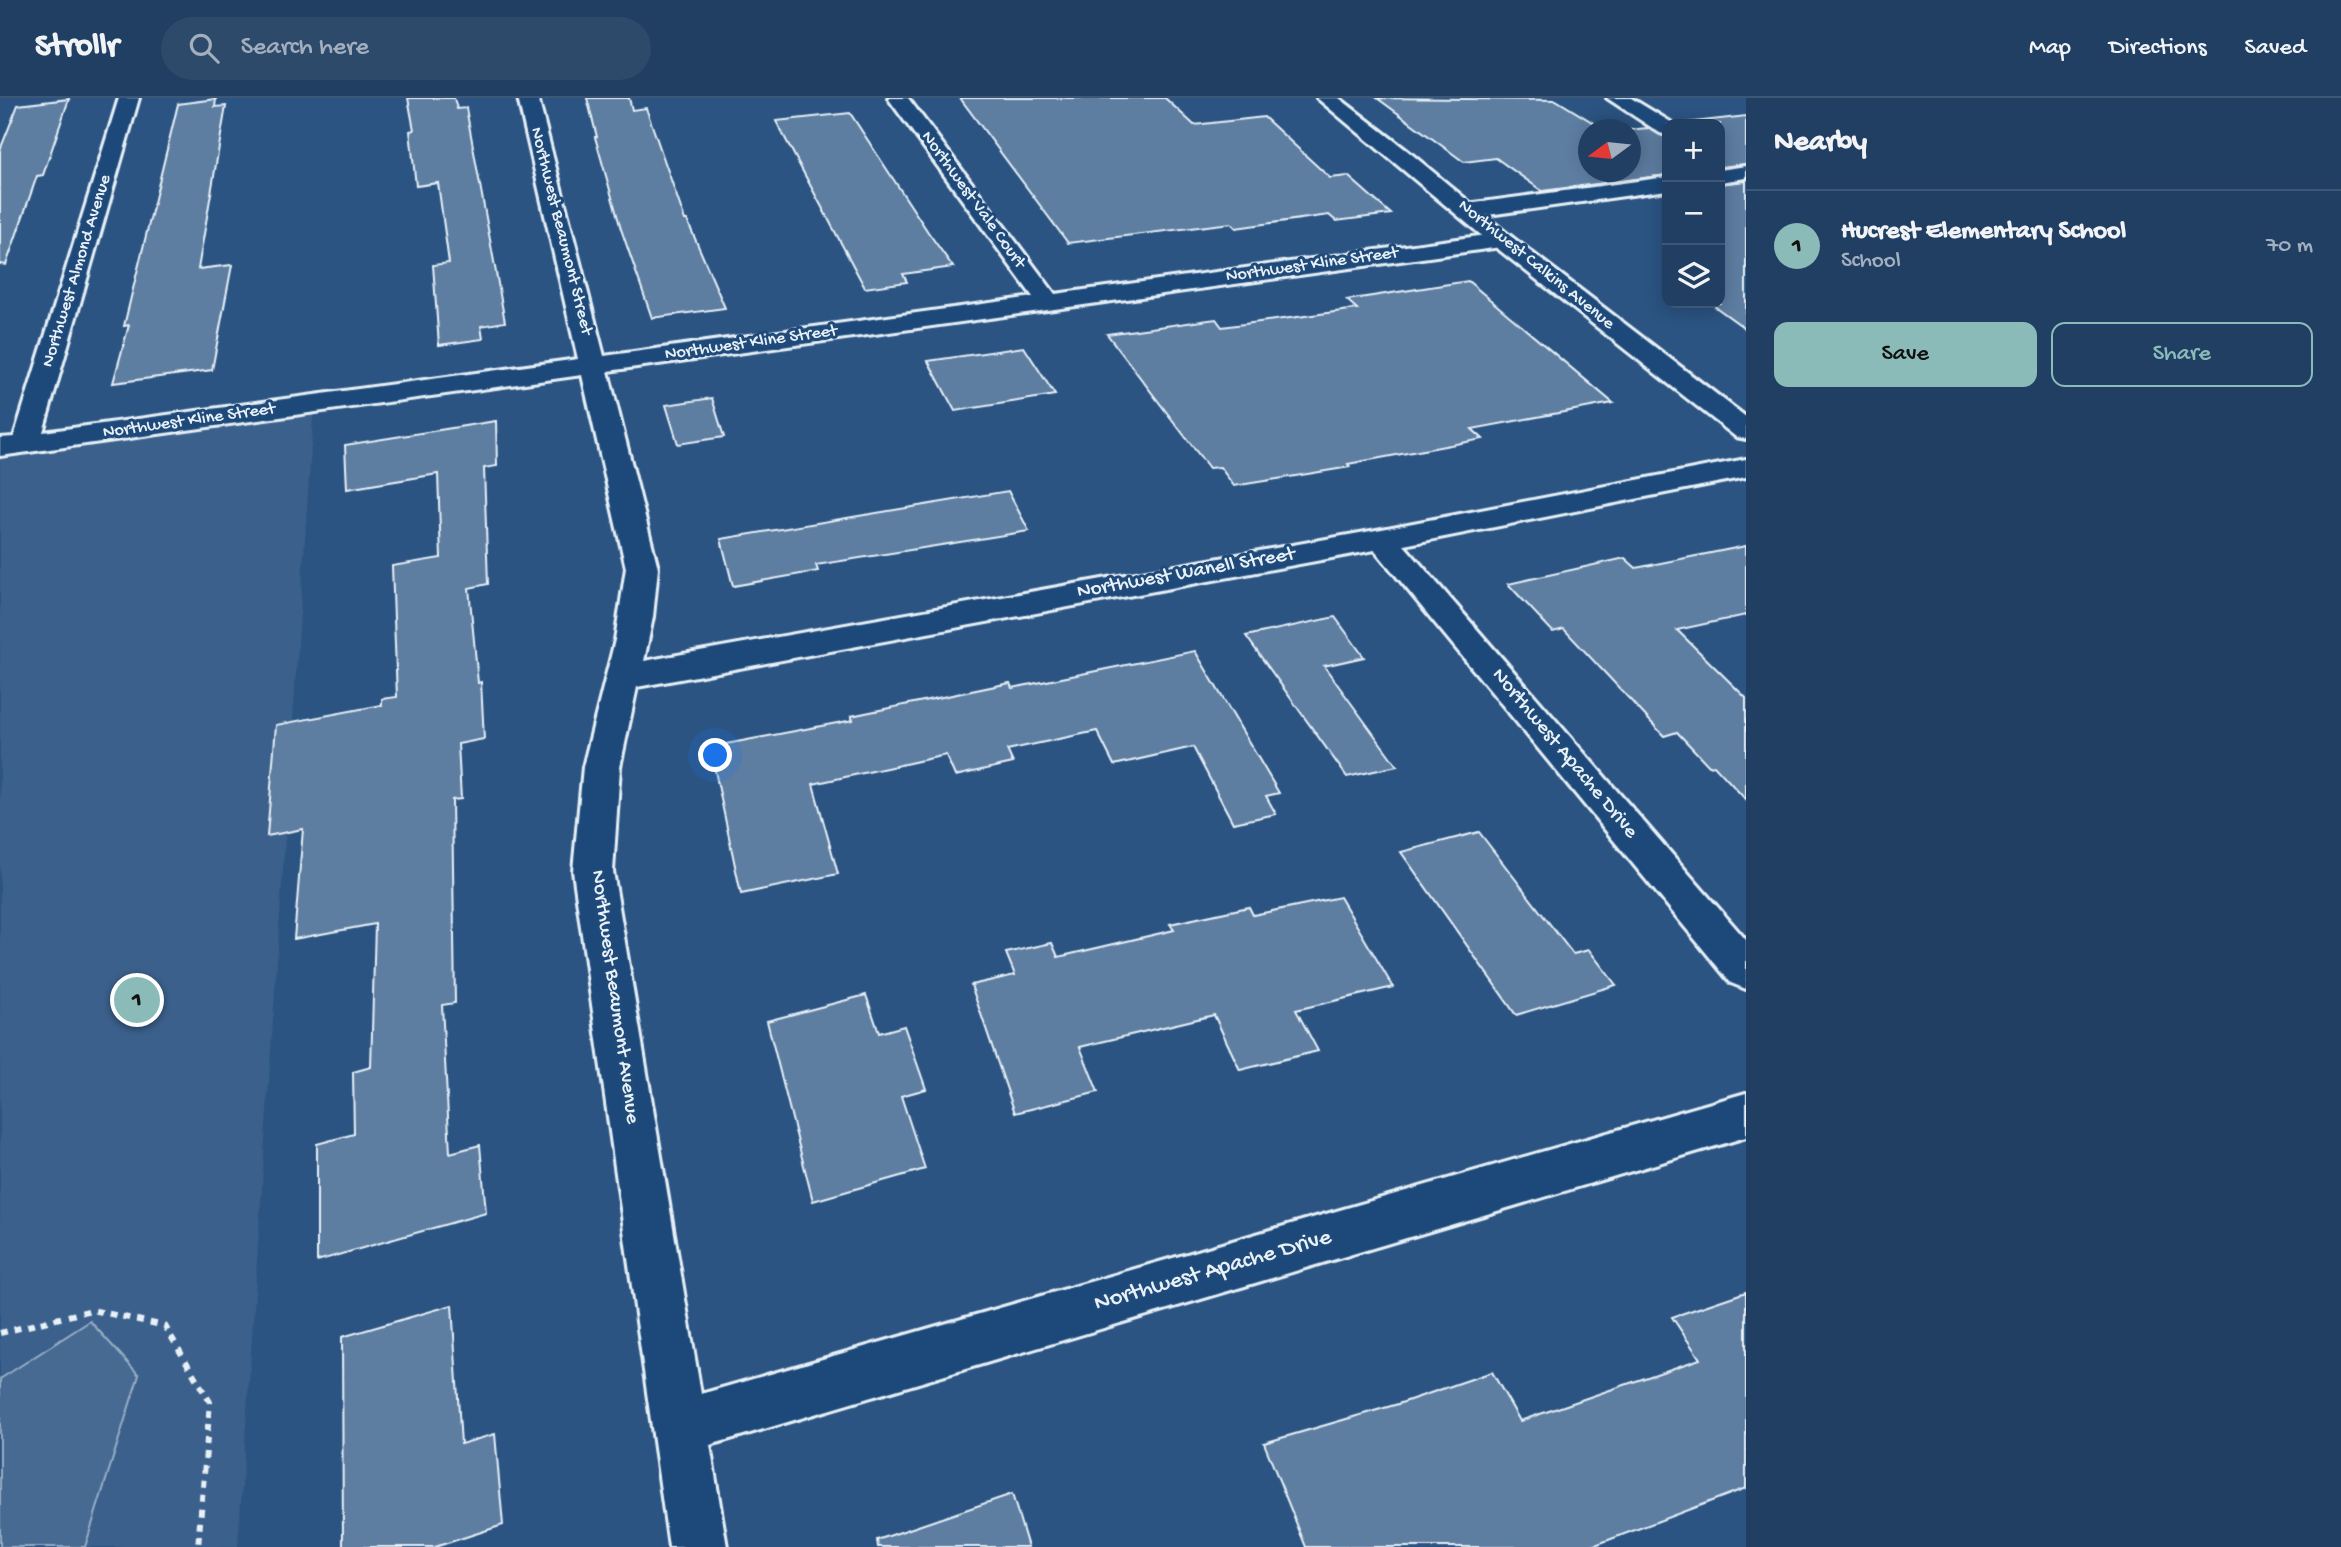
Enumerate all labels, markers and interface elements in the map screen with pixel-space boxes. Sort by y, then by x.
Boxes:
search box [161,17,651,80]
text: Strollr [35,29,119,67]
icon: search [185,29,223,67]
text: Search here [241,33,369,64]
text: Map [2029,34,2071,63]
text: Directions [2109,34,2207,63]
text: Saved [2245,34,2306,63]
north arrow [1578,119,1641,182]
map controls [1662,119,1725,308]
button: + [1662,119,1725,182]
street label: Northwest Beaumont Street [525,125,597,339]
text: Nearby [1774,126,1867,161]
street label: Northwest Vale Court [916,127,1031,274]
street label: Northwest Almond Avenue [38,172,117,370]
button: − [1662,182,1725,245]
street label: Northwest Calkins Avenue [1454,195,1619,335]
text: Hucrest Elementary School [1841,217,2126,248]
text: 1 [1792,233,1802,260]
text: 70 m [2266,233,2313,260]
street label: Northwest Kline Street [1224,242,1401,287]
button: layers [1662,245,1725,308]
text: School [1841,248,1901,275]
street label: Northwest Kline Street [663,320,840,365]
button: Save [1774,322,2037,387]
button: Share [2051,322,2313,387]
street label: Northwest Kline Street [101,398,278,443]
street label: Northwest Wanell Street [1075,542,1299,605]
street label: Northwest Apache Drive [1485,664,1643,845]
your location [698,738,732,772]
street label: Northwest Beaumont Avenue [584,869,644,1127]
pin: 1 [114,974,160,1026]
street label: Northwest Apache Drive [1091,1223,1335,1319]

